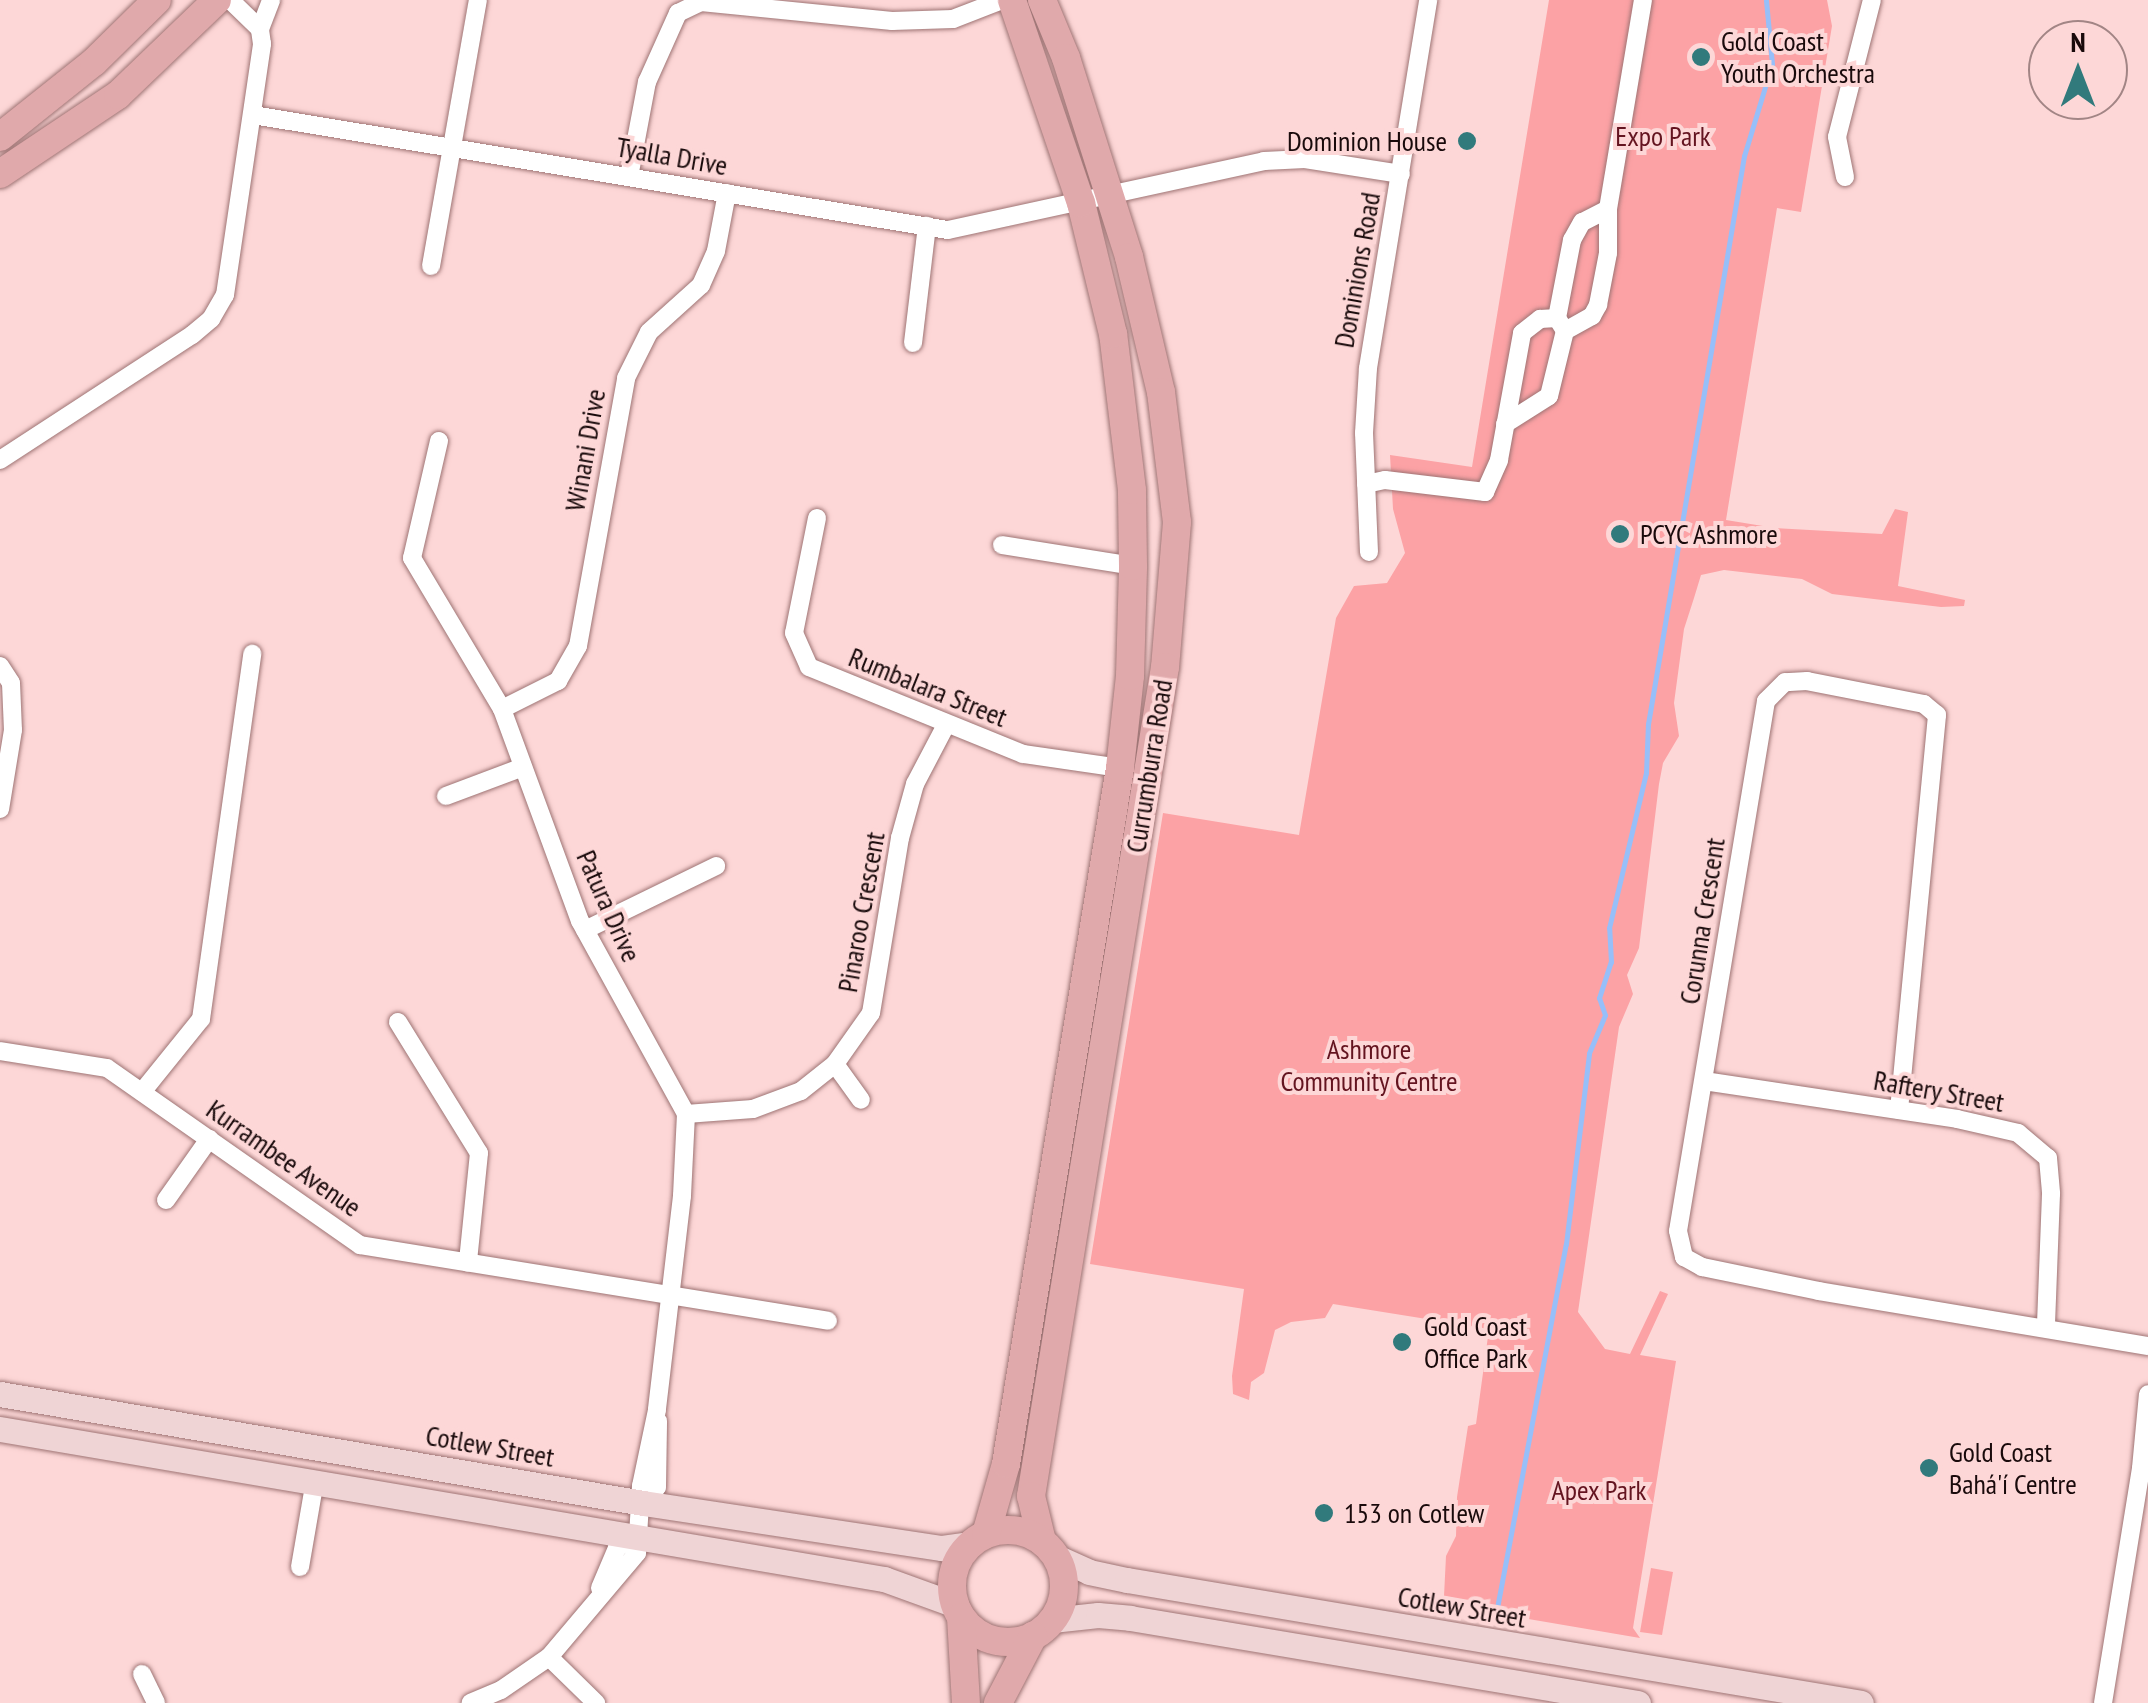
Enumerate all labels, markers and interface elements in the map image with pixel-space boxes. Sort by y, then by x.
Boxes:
north arrow [2028,20,2128,120]
text: N [2070,23,2086,60]
place label: Gold Coast Youth Orchestra [1721,24,1875,90]
marker: Gold Coast Youth Orchestra [1690,46,1712,68]
park label: Expo Park [1615,119,1711,153]
place label: Dominion House [1287,124,1447,158]
street label: Tyalla Drive [614,130,730,182]
marker: Dominion House [1456,130,1478,152]
street label: Dominions Road [1327,190,1387,350]
street label: Winani Drive [558,386,612,514]
place label: PCYC Ashmore [1640,517,1779,551]
marker: PCYC Ashmore [1609,523,1631,545]
street label: Rumbalara Street [844,640,1012,734]
street label: Currumburra Road [1119,677,1179,855]
street label: Pinaroo Crescent [830,829,892,995]
street label: Corunna Crescent [1672,835,1732,1007]
street label: Patura Drive [570,845,648,967]
park label: Ashmore Community Centre [1280,1032,1458,1098]
street label: Raftery Street [1871,1063,2007,1119]
street label: Kurrambee Avenue [200,1092,368,1224]
place label: Gold Coast Office Park [1424,1309,1527,1375]
marker: Gold Coast Office Park [1389,1329,1415,1355]
street label: Cotlew Street [423,1418,557,1474]
place label: Gold Coast Bahá'í Centre [1949,1435,2077,1501]
marker: Gold Coast Bahá'í Centre [1918,1457,1940,1479]
park label: Apex Park [1551,1473,1647,1507]
place label: 153 on Cotlew [1344,1496,1484,1530]
marker: 153 on Cotlew [1313,1502,1335,1524]
street label: Cotlew Street [1395,1579,1529,1635]

